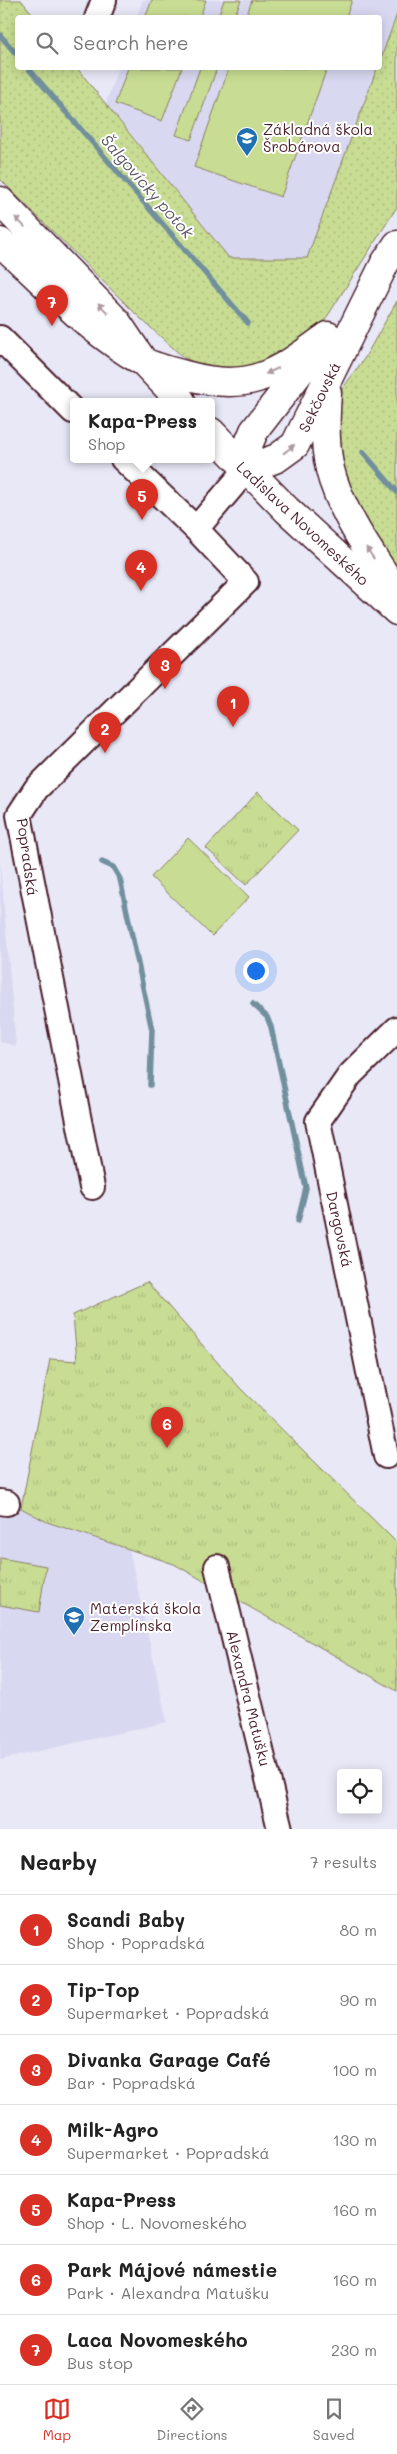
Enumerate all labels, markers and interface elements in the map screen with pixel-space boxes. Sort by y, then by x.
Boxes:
search box [15,15,382,70]
icon: search [33,29,61,57]
text: Search here [73,30,189,55]
place label: Základná škola Šrobárova [263,119,373,156]
school or university icon: Základná škola Šrobárova [235,126,259,157]
water label: Šalgovícky potok [97,130,199,243]
one-way arrow [14,216,26,228]
pin: 7 [36,285,68,326]
one-way arrow [98,303,110,315]
street label: Sekčovská [293,358,345,436]
one-way arrow [265,368,279,376]
popup [70,398,215,463]
text: Kapa-Press [88,408,197,433]
text: Shop [88,433,125,454]
one-way arrow [283,443,296,454]
street label: Ladislava Novomeského [233,456,373,590]
pin: 5 [126,479,158,520]
one-way arrow [365,546,375,559]
pin: 4 [125,550,157,591]
pin: 3 [149,648,181,689]
pin: 1 [217,686,249,727]
pin: 2 [89,712,121,753]
street label: Popradská [13,817,43,897]
your location [243,958,269,984]
street label: Dargovská [322,1189,358,1269]
pin: 6 [151,1407,183,1448]
place label: Materská škola Zemplínska [90,1598,201,1635]
school or university icon: Materská škola Zemplínska [62,1605,86,1636]
street label: Alexandra Matušku [222,1628,276,1768]
map controls [337,1769,382,1814]
button: locate [337,1769,382,1814]
text: Nearby [20,1848,97,1875]
text: 7 results [310,1851,377,1872]
text: Scandi Baby [67,1907,185,1932]
text: 1 [32,1919,40,1940]
text: 80 m [340,1919,377,1940]
text: Shop · Popradská [67,1932,205,1953]
text: Tip-Top [67,1977,139,2002]
text: 2 [32,1989,40,2010]
text: 90 m [340,1989,377,2010]
text: Supermarket · Popradská [67,2002,270,2023]
text: Divanka Garage Café [67,2047,270,2072]
text: 3 [31,2059,41,2080]
text: 100 m [332,2059,377,2080]
text: Bar · Popradská [67,2072,196,2093]
text: Milk-Agro [67,2117,158,2142]
text: 4 [31,2129,41,2150]
text: 130 m [333,2129,377,2150]
text: Supermarket · Popradská [67,2142,270,2163]
text: Kapa-Press [67,2187,176,2212]
text: 5 [31,2199,41,2220]
text: 160 m [332,2199,377,2220]
text: Shop · L. Novomeského [67,2212,246,2233]
text: Park Májové námestie [67,2257,277,2282]
text: 6 [31,2269,41,2290]
text: 160 m [332,2269,377,2290]
text: Park · Alexandra Matušku [67,2282,269,2303]
text: Laca Novomeského [67,2327,247,2352]
text: 7 [32,2339,40,2360]
text: 230 m [331,2339,377,2360]
text: Bus stop [67,2352,133,2373]
tab: Map [43,2395,71,2444]
tab: Directions [156,2395,228,2444]
tab: Saved [313,2395,354,2444]

